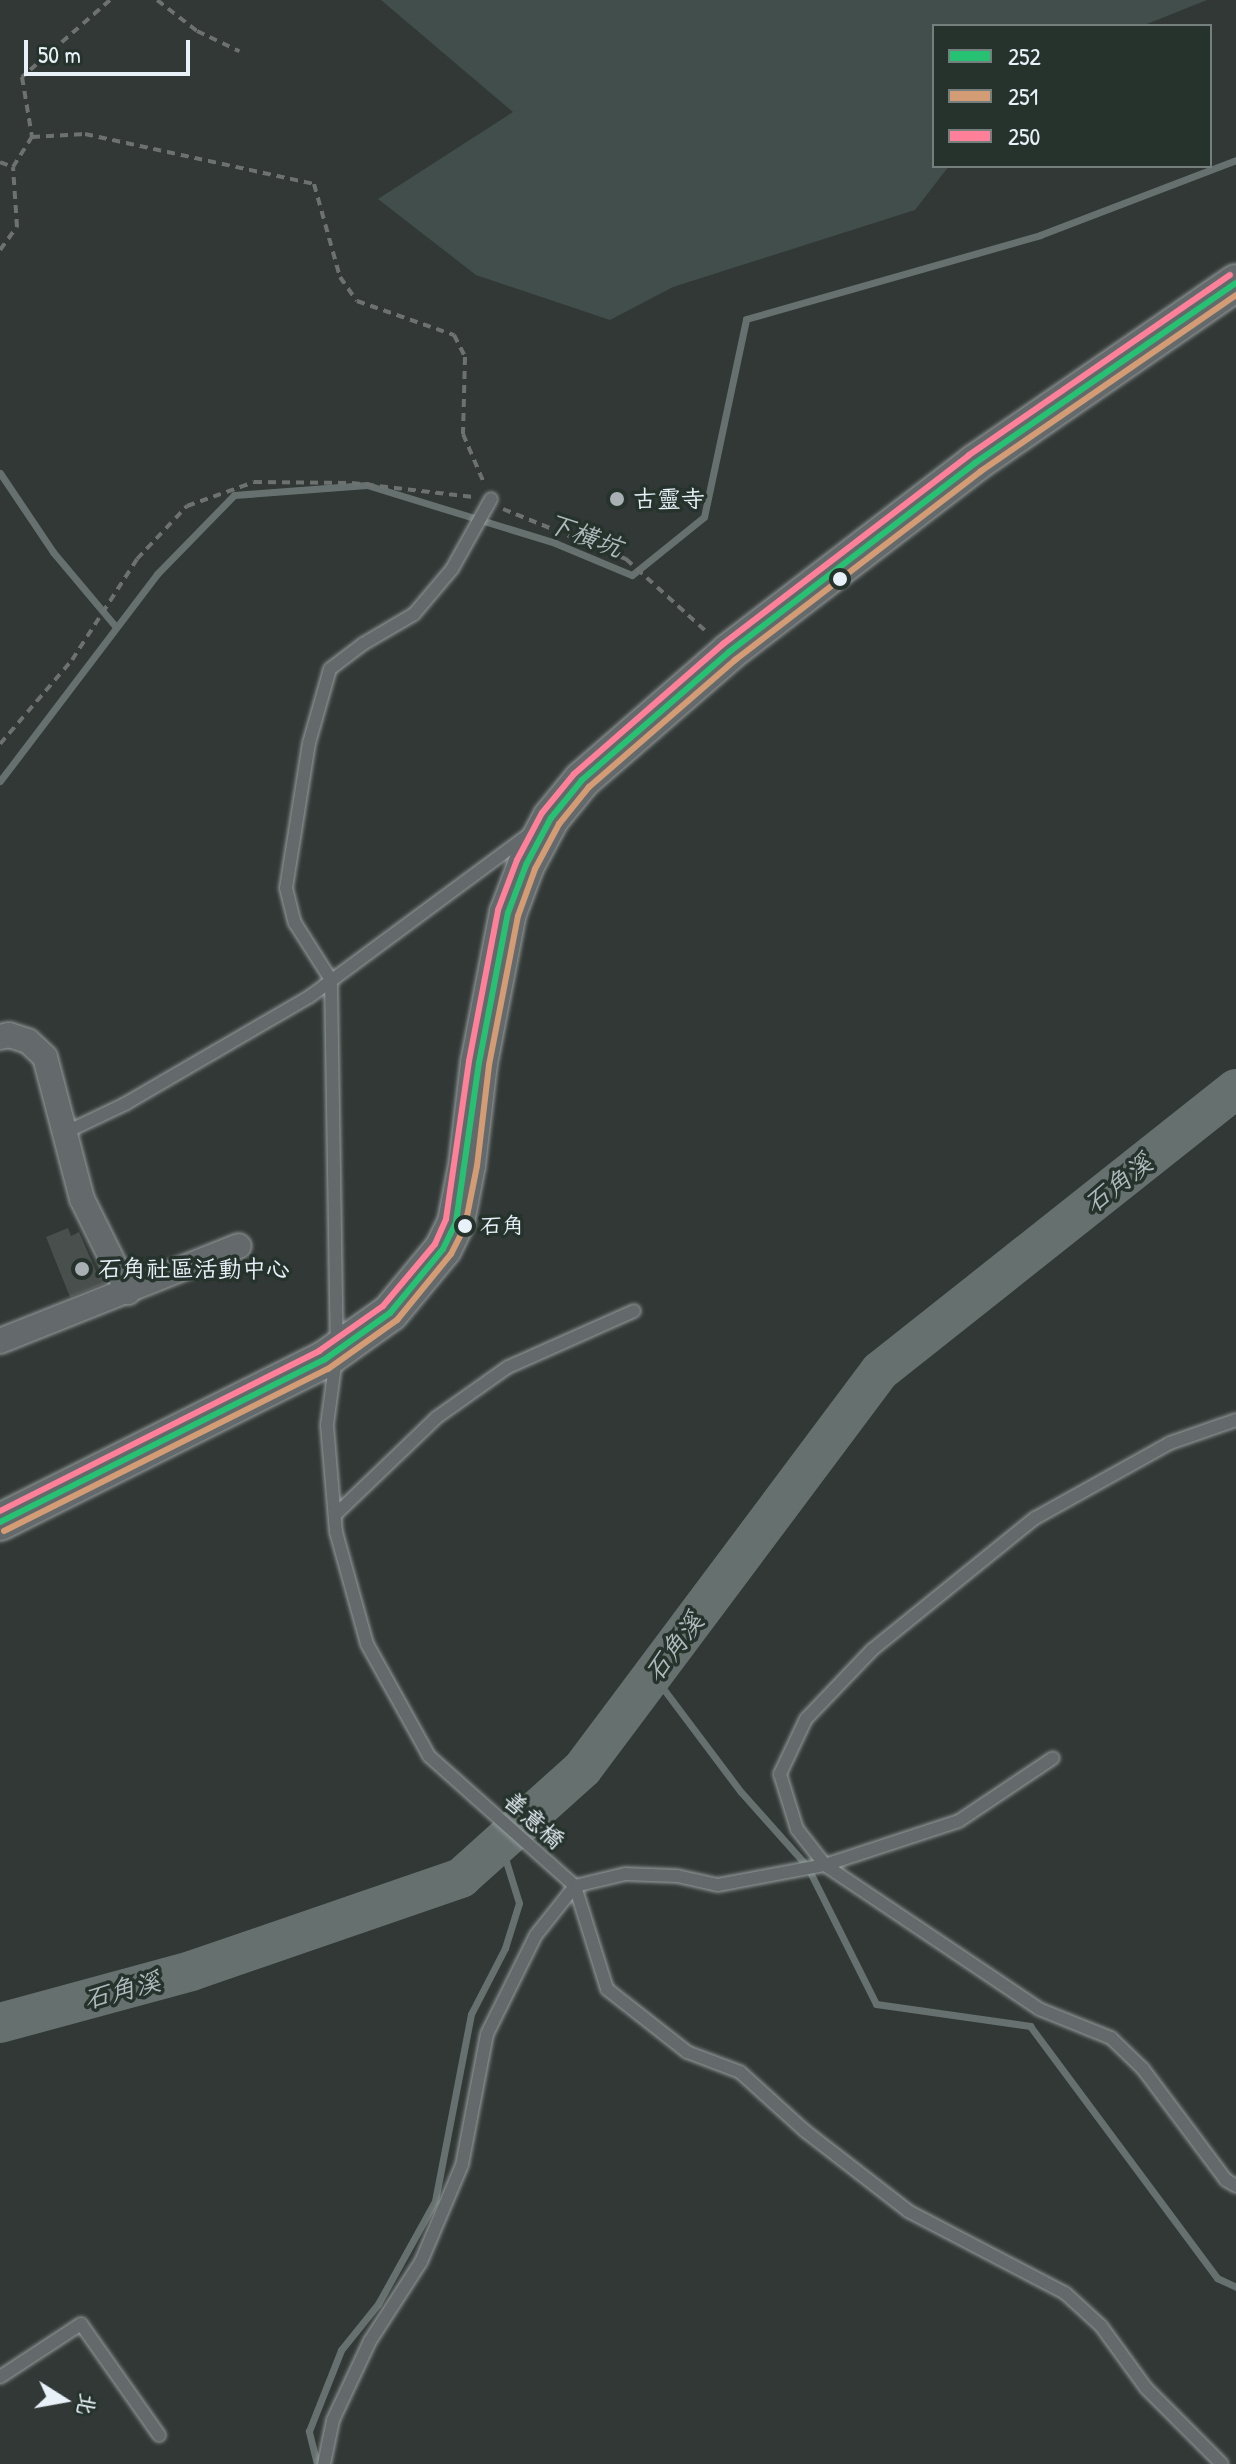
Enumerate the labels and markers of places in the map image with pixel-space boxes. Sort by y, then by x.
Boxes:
place label: 古靈寺 [633,485,705,513]
marker: 古靈寺 [608,490,626,508]
unlabelled marker [832,571,848,587]
place label: 石角 [480,1213,524,1239]
marker: 石角 [457,1218,473,1234]
place label: 石角社區活動中心 [98,1255,290,1283]
marker: 石角社區活動中心 [73,1260,91,1278]

